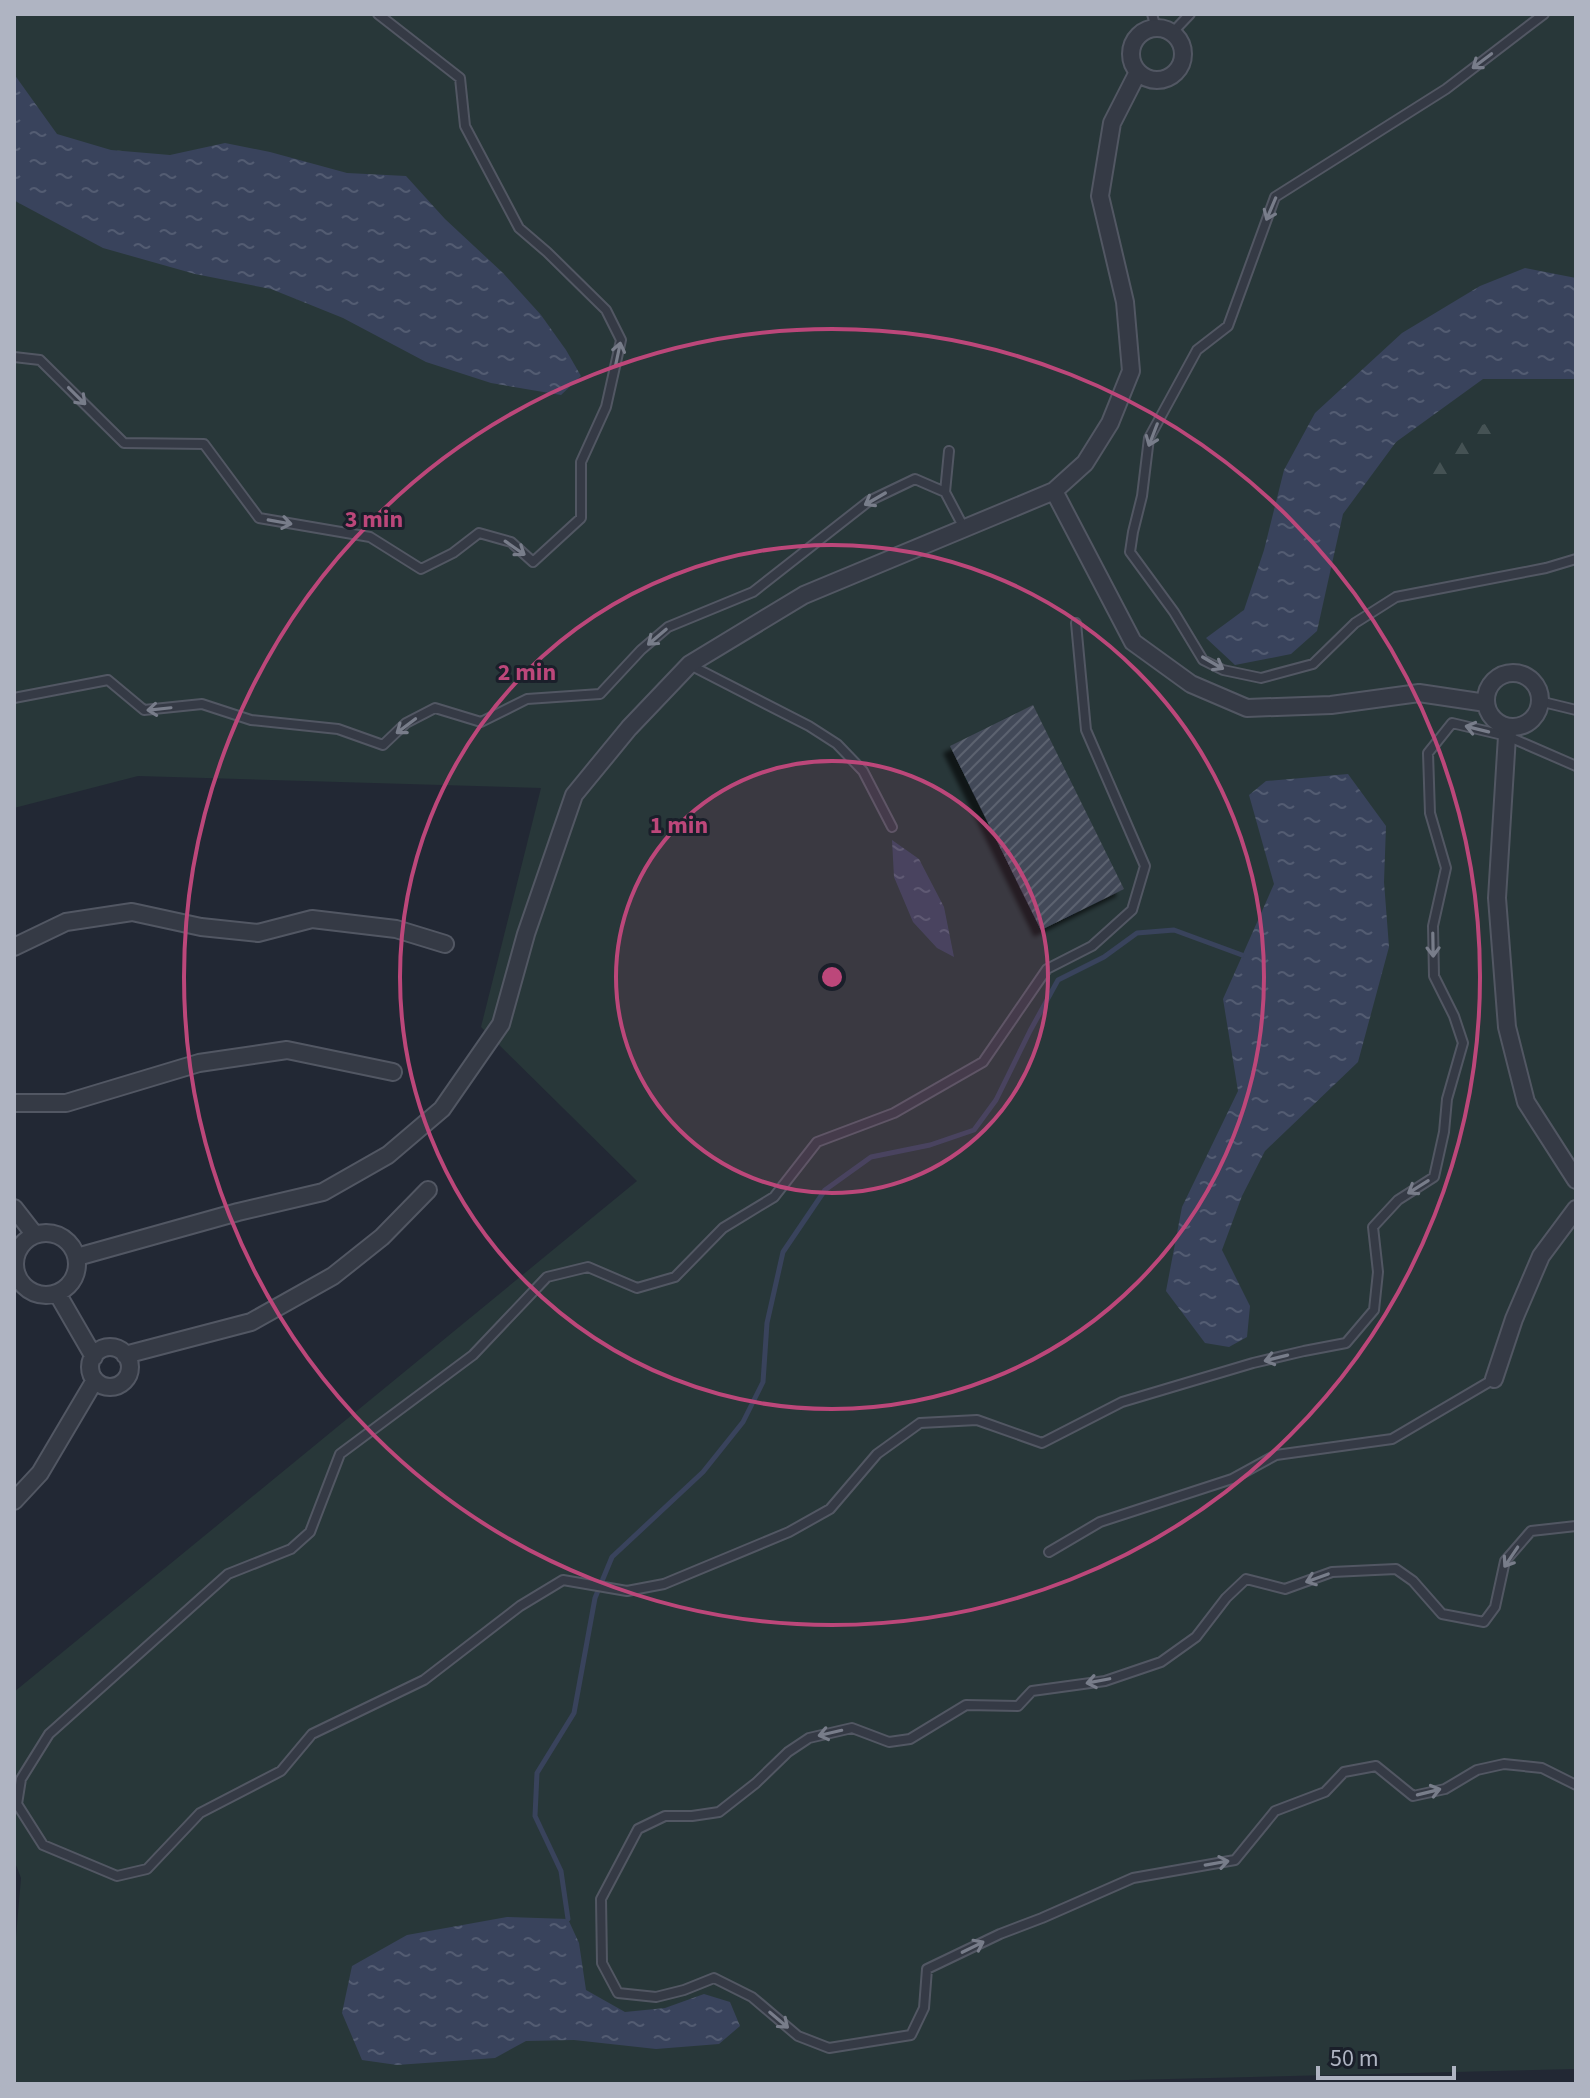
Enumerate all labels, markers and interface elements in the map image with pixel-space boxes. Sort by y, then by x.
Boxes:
one-way arrow [1472,53,1493,70]
one-way arrow [1263,196,1278,221]
one-way arrow [611,341,626,367]
one-way arrow [67,386,86,405]
one-way arrow [1145,422,1159,447]
one-way arrow [864,491,887,507]
text: 3 min [345,502,403,537]
one-way arrow [267,515,292,530]
one-way arrow [503,540,525,556]
one-way arrow [647,628,668,646]
text: 2 min [498,655,556,690]
one-way arrow [1201,655,1224,671]
one-way arrow [146,701,173,716]
one-way arrow [396,717,417,734]
one-way arrow [1464,721,1490,736]
text: 1 min [650,808,708,843]
one-way arrow [1426,931,1441,958]
centre of rings [818,963,846,991]
one-way arrow [1408,1178,1430,1195]
one-way arrow [1263,1351,1289,1366]
one-way arrow [1503,1545,1520,1567]
one-way arrow [1305,1572,1330,1586]
one-way arrow [1086,1675,1112,1690]
one-way arrow [818,1727,844,1742]
one-way arrow [1415,1784,1441,1799]
one-way arrow [1204,1855,1229,1870]
one-way arrow [960,1939,984,1954]
one-way arrow [768,2011,789,2029]
scale bar [1318,2030,1454,2080]
text: 50 m [1330,2041,1379,2076]

